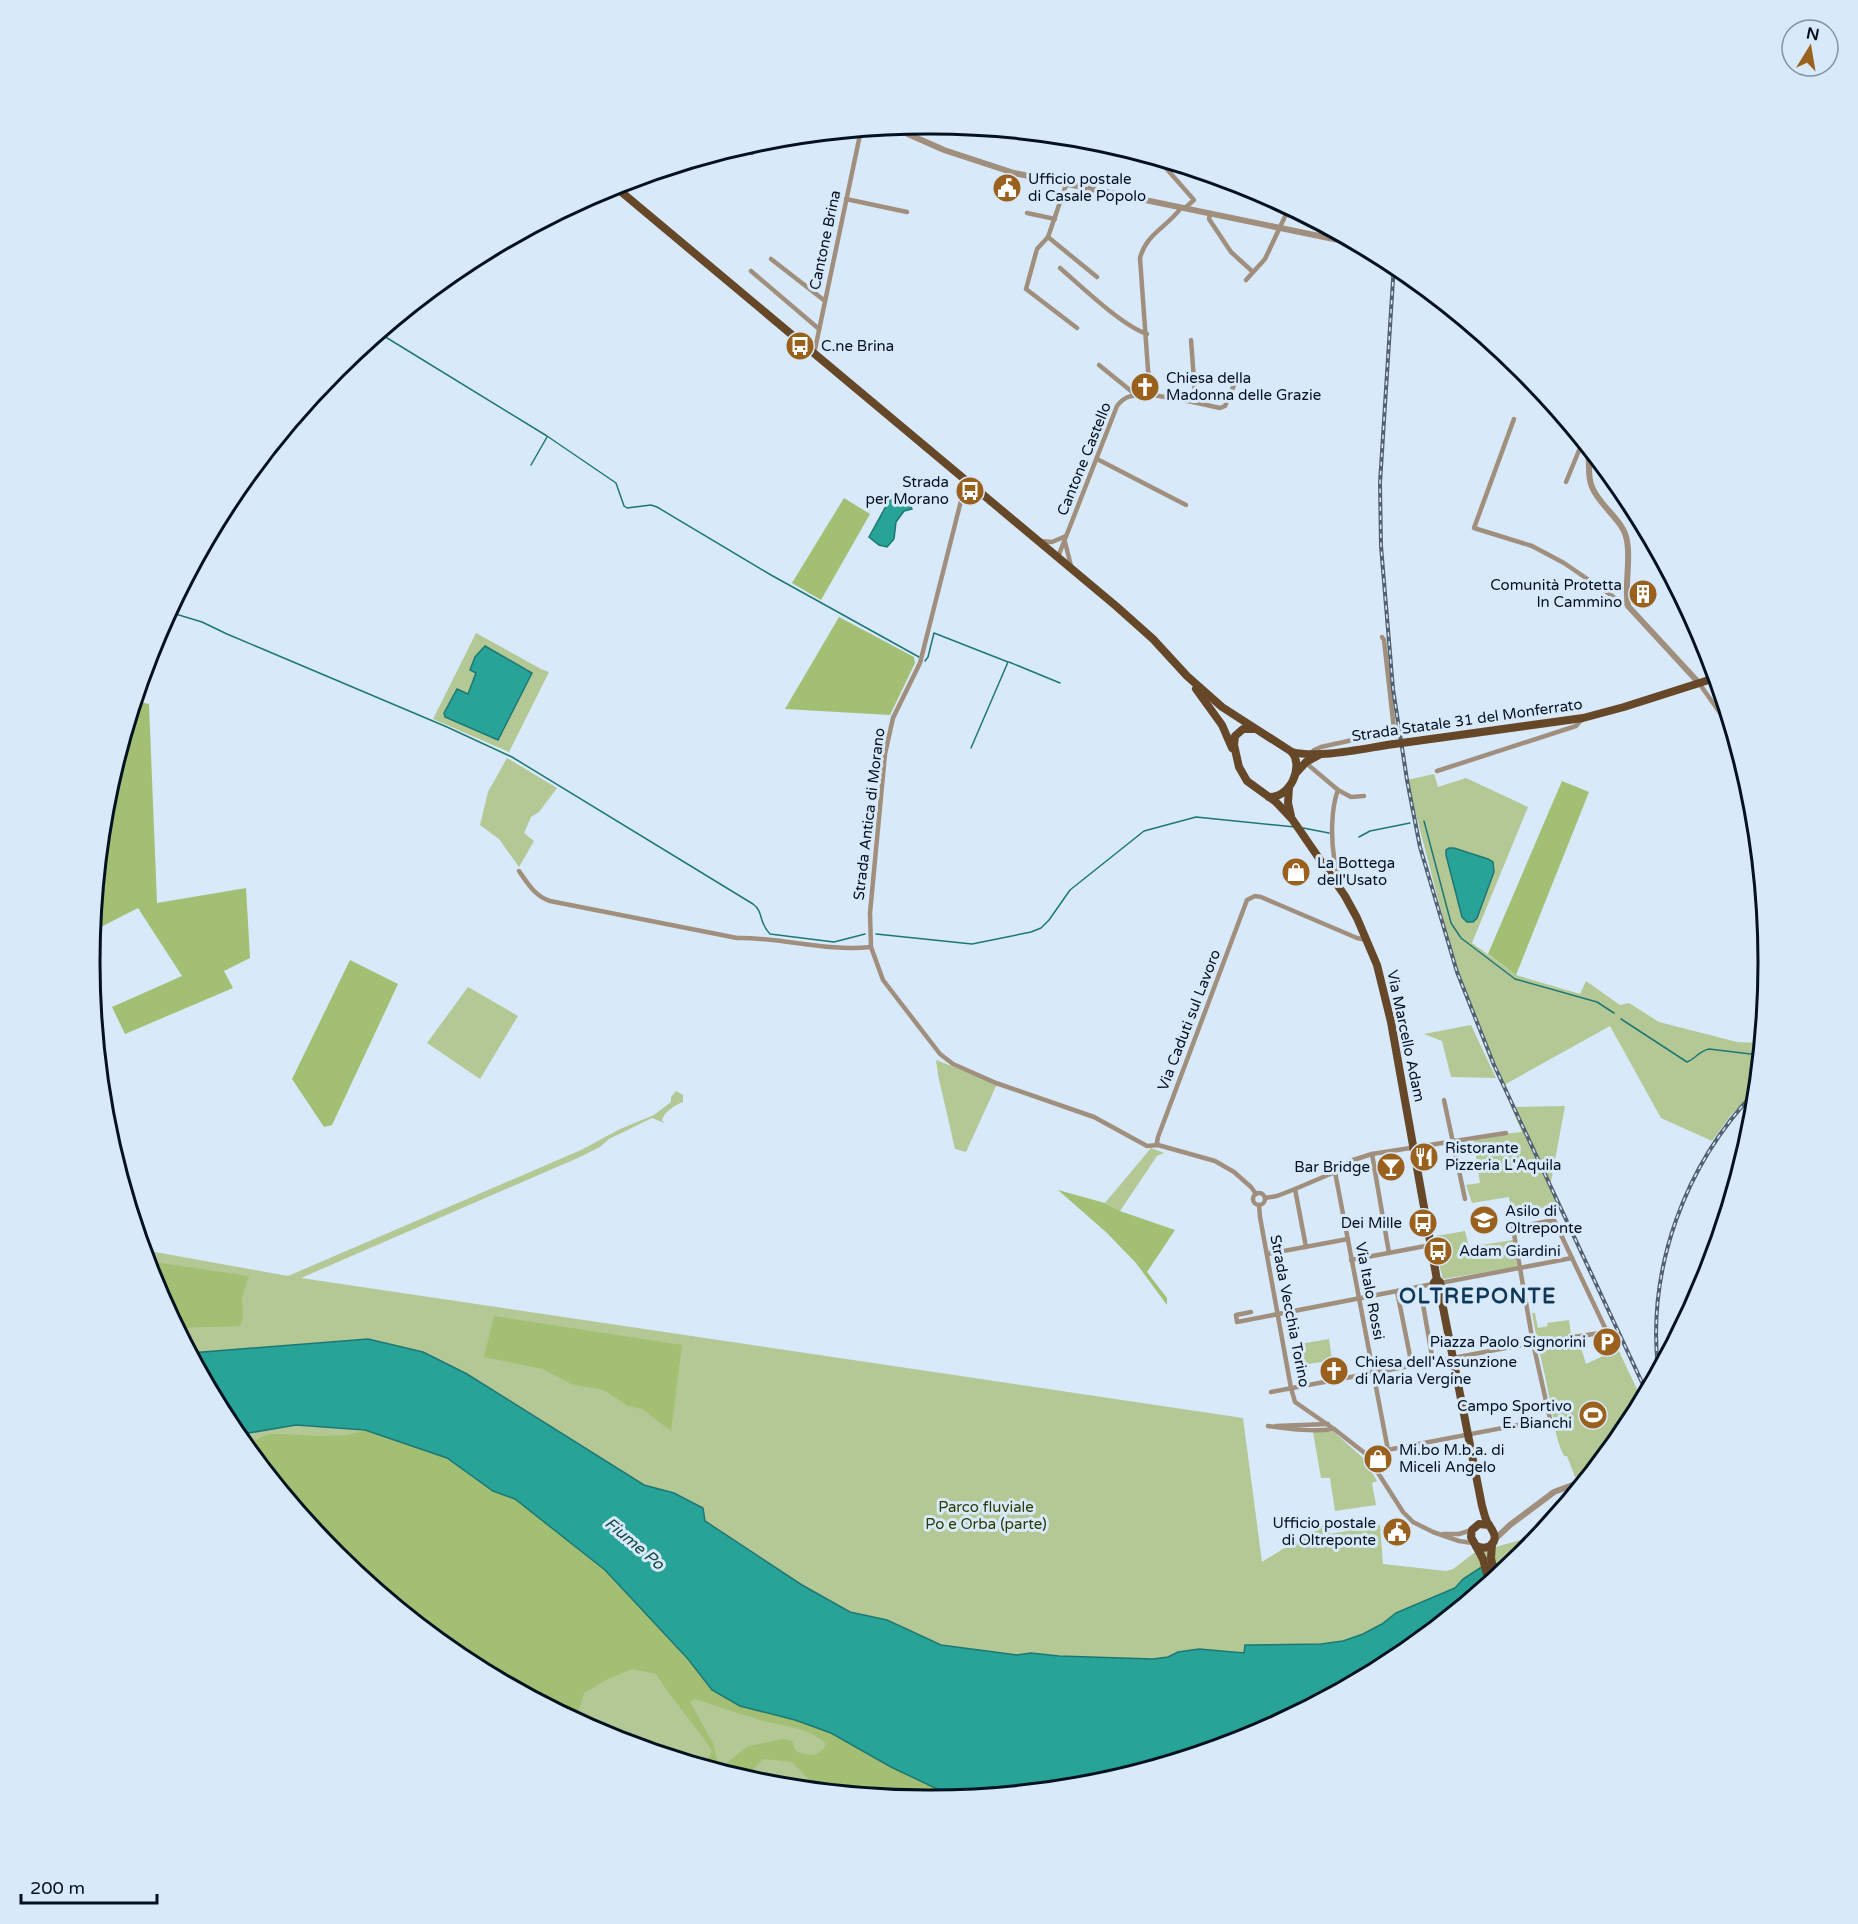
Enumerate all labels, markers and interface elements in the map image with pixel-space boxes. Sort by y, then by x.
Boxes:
north arrow [1780,18,1840,78]
text: N [1804,23,1821,45]
place label: Ufficio postale di Casale Popolo [1028,170,1146,205]
public building icon: Ufficio postale di Casale Popolo [991,172,1023,204]
street label: Cantone Brina [806,189,844,291]
bus stop icon: C.ne Brina [784,330,816,362]
place label: C.ne Brina [821,337,894,355]
place label: Chiesa della Madonna delle Grazie [1166,369,1321,404]
church icon: Chiesa della Madonna delle Grazie [1129,371,1161,403]
street label: Cantone Castello [1053,400,1115,518]
place label: Strada per Morano [866,473,949,508]
bus stop icon: Strada per Morano [954,475,986,507]
place label: Comunità Protetta In Cammino [1490,576,1622,611]
building icon: Comunità Protetta In Cammino [1627,578,1659,610]
street label: Strada Statale 31 del Monferrato [1351,695,1583,745]
street label: Strada Antica di Morano [850,727,888,901]
place label: La Bottega dell'Usato [1317,854,1395,889]
shop icon: La Bottega dell'Usato [1280,856,1312,888]
street label: Via Caduti sul Lavoro [1154,947,1224,1093]
street label: Via Marcello Adam [1383,968,1429,1104]
place label: Ristorante Pizzeria L'Aquila [1445,1139,1561,1174]
restaurant icon: Ristorante Pizzeria L'Aquila [1408,1141,1440,1173]
bar icon: Bar Bridge [1375,1151,1407,1183]
place label: Bar Bridge [1294,1158,1370,1176]
place label: Asilo di Oltreponte [1505,1202,1582,1237]
school or university icon: Asilo di Oltreponte [1468,1204,1500,1236]
bus stop icon: Dei Mille [1407,1207,1439,1239]
place label: Dei Mille [1341,1214,1402,1232]
street label: Strada Vecchia Torino [1266,1233,1314,1389]
bus stop icon: Adam Giardini [1422,1235,1454,1267]
street label: Via Italo Rossi [1352,1241,1388,1341]
place label: Adam Giardini [1459,1242,1561,1260]
district label: OLTREPONTE [1399,1284,1557,1309]
parking icon: Piazza Paolo Signorini [1591,1326,1623,1358]
place label: Piazza Paolo Signorini [1430,1333,1586,1351]
place label: Chiesa dell'Assunzione di Maria Vergine [1355,1353,1517,1388]
church icon: Chiesa dell'Assunzione di Maria Vergine [1318,1355,1350,1387]
place label: Campo Sportivo E. Bianchi [1457,1397,1572,1432]
sports icon: Campo Sportivo E. Bianchi [1577,1399,1609,1431]
place label: Mi.bo M.b.a. di Miceli Angelo [1399,1441,1505,1476]
shop icon: Mi.bo M.b.a. di Miceli Angelo [1362,1443,1394,1475]
park label: Parco fluviale Po e Orba (parte) [925,1498,1047,1533]
water label: Fiume Po [601,1513,669,1575]
place label: Ufficio postale di Oltreponte [1272,1514,1376,1549]
public building icon: Ufficio postale di Oltreponte [1381,1516,1413,1548]
scale bar [21,1867,158,1905]
text: 200 m [30,1877,85,1899]

